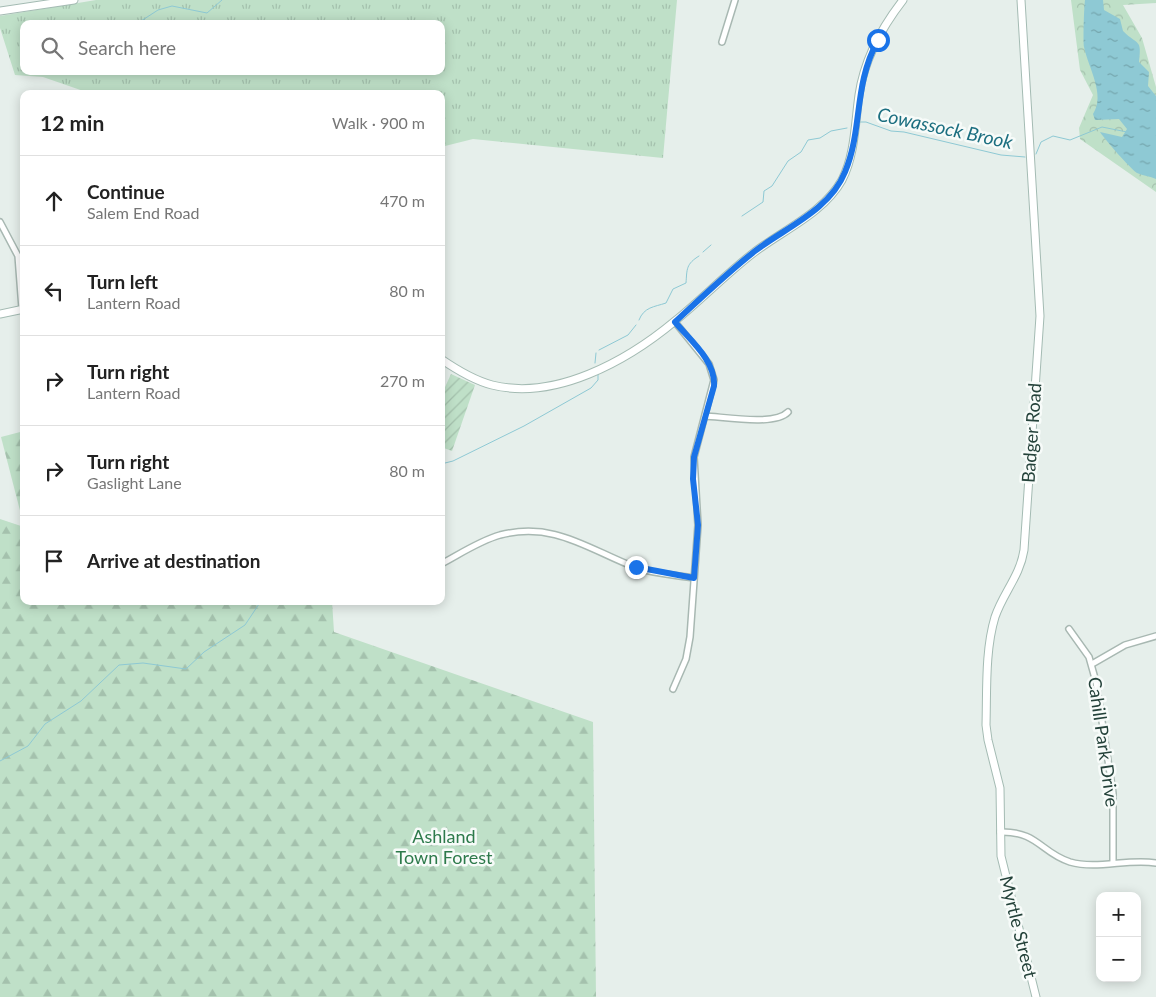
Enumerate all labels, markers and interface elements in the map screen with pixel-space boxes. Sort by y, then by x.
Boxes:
search box [20,20,445,75]
route start [867,29,890,52]
icon: search [38,34,66,62]
text: Search here [78,36,176,59]
water label: Cowassock Brook [875,102,1016,153]
text: 12 min [40,110,104,135]
text: Walk · 900 m [332,113,425,132]
text: Continue [87,180,165,203]
icon: ahead [40,187,68,215]
text: 470 m [380,191,425,210]
text: Salem End Road [87,203,200,222]
text: Turn left [87,270,158,293]
icon: left [40,277,68,305]
text: 80 m [389,281,425,300]
text: Lantern Road [87,293,180,312]
text: Turn right [87,360,169,383]
icon: right [40,367,68,395]
text: 270 m [380,371,425,390]
street label: Badger Road [1017,382,1045,484]
text: Lantern Road [87,383,180,402]
text: Turn right [87,450,169,473]
icon: right [40,457,68,485]
text: 80 m [389,461,425,480]
text: Gaslight Lane [87,473,182,492]
icon: arrive [40,547,68,575]
text: Arrive at destination [87,549,260,572]
route end [625,556,648,579]
street label: Cahill Park Drive [1084,675,1124,808]
park label: Ashland Town Forest [396,825,493,868]
street label: Myrtle Street [996,873,1042,981]
map controls [1096,892,1141,982]
button: + [1096,892,1141,937]
button: − [1096,937,1141,982]

